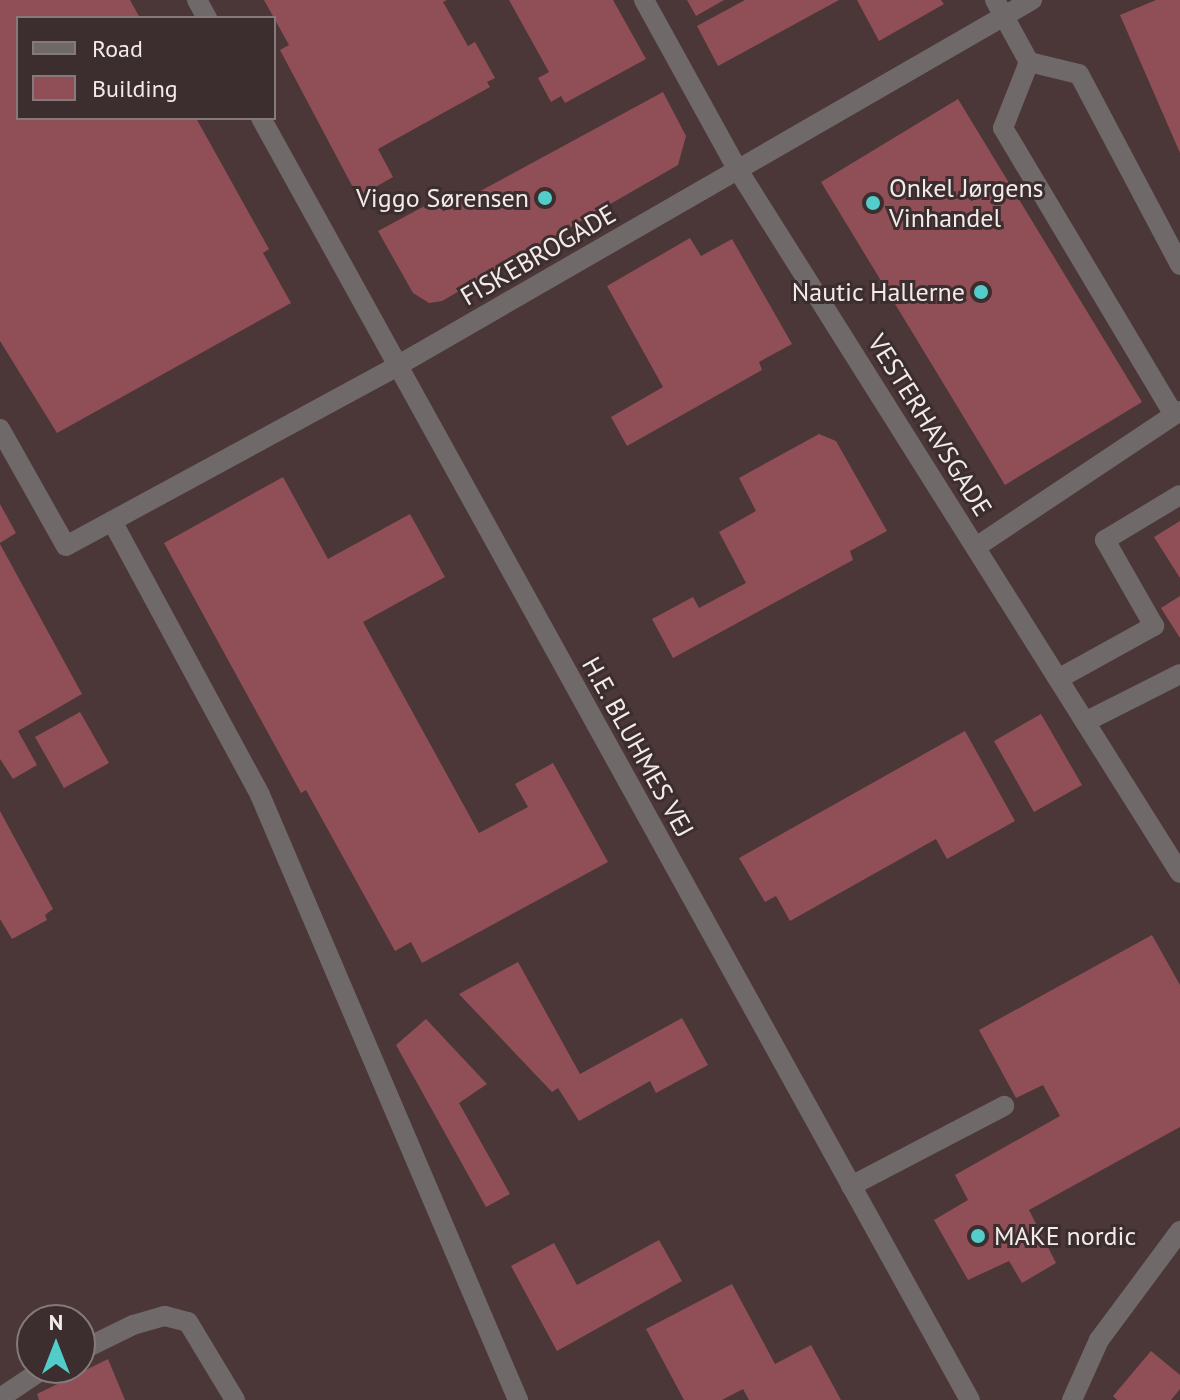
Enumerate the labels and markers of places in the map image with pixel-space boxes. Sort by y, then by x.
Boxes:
place label: Onkel Jørgens Vinhandel [889,172,1044,234]
place label: Viggo Sørensen [356,182,529,214]
marker: Viggo Sørensen [536,189,554,207]
marker: Onkel Jørgens Vinhandel [864,194,882,212]
place label: Nautic Hallerne [791,276,965,308]
marker: Nautic Hallerne [972,283,990,301]
place label: MAKE nordic [994,1220,1136,1252]
marker: MAKE nordic [969,1227,987,1245]

